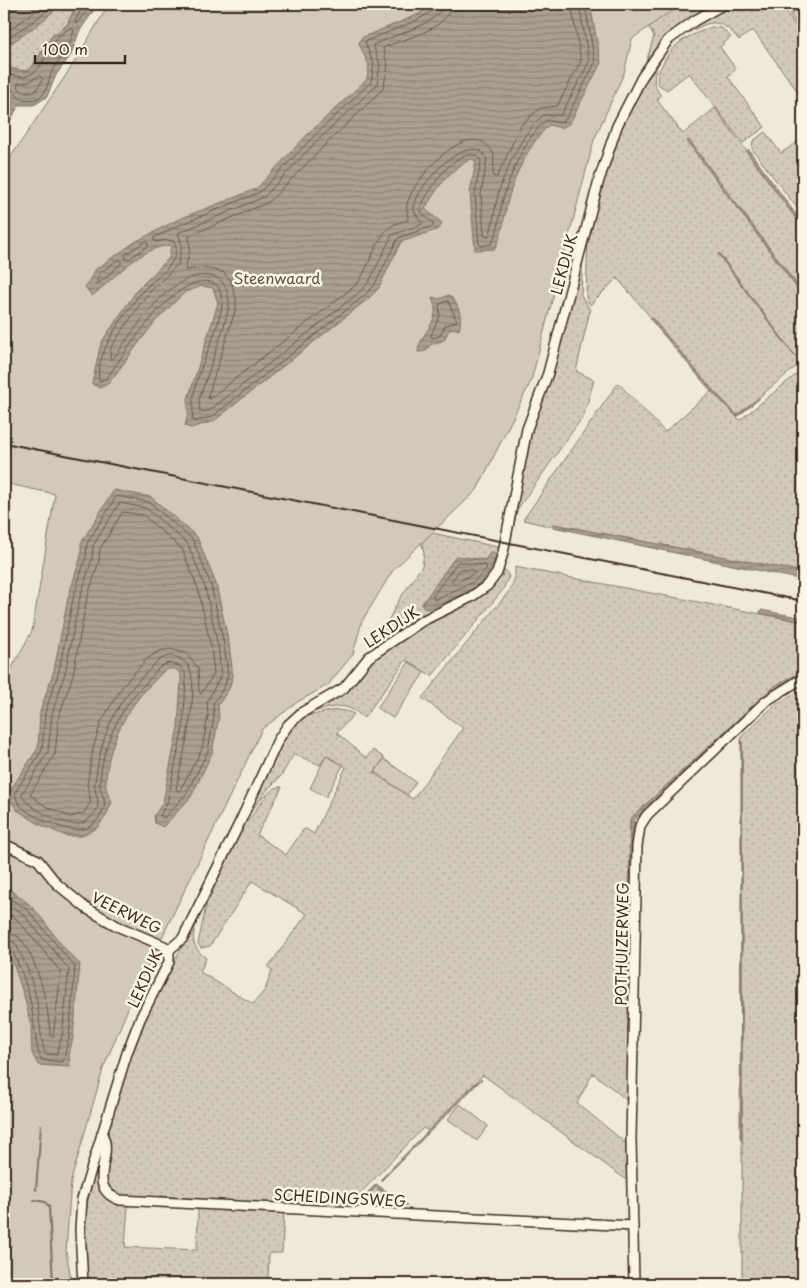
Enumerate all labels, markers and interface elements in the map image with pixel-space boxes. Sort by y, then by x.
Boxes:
scale bar [35,32,125,64]
text: 100 m [42,37,88,60]
street label: LEKDIJK [544,231,582,297]
park label: Steenwaard [234,266,320,289]
street label: LEKDIJK [359,599,423,653]
street label: POTHUIZERWEG [608,882,634,1006]
street label: VEERWEG [88,885,166,939]
street label: LEKDIJK [121,945,167,1011]
street label: SCHEIDINGSWEG [273,1182,407,1212]

